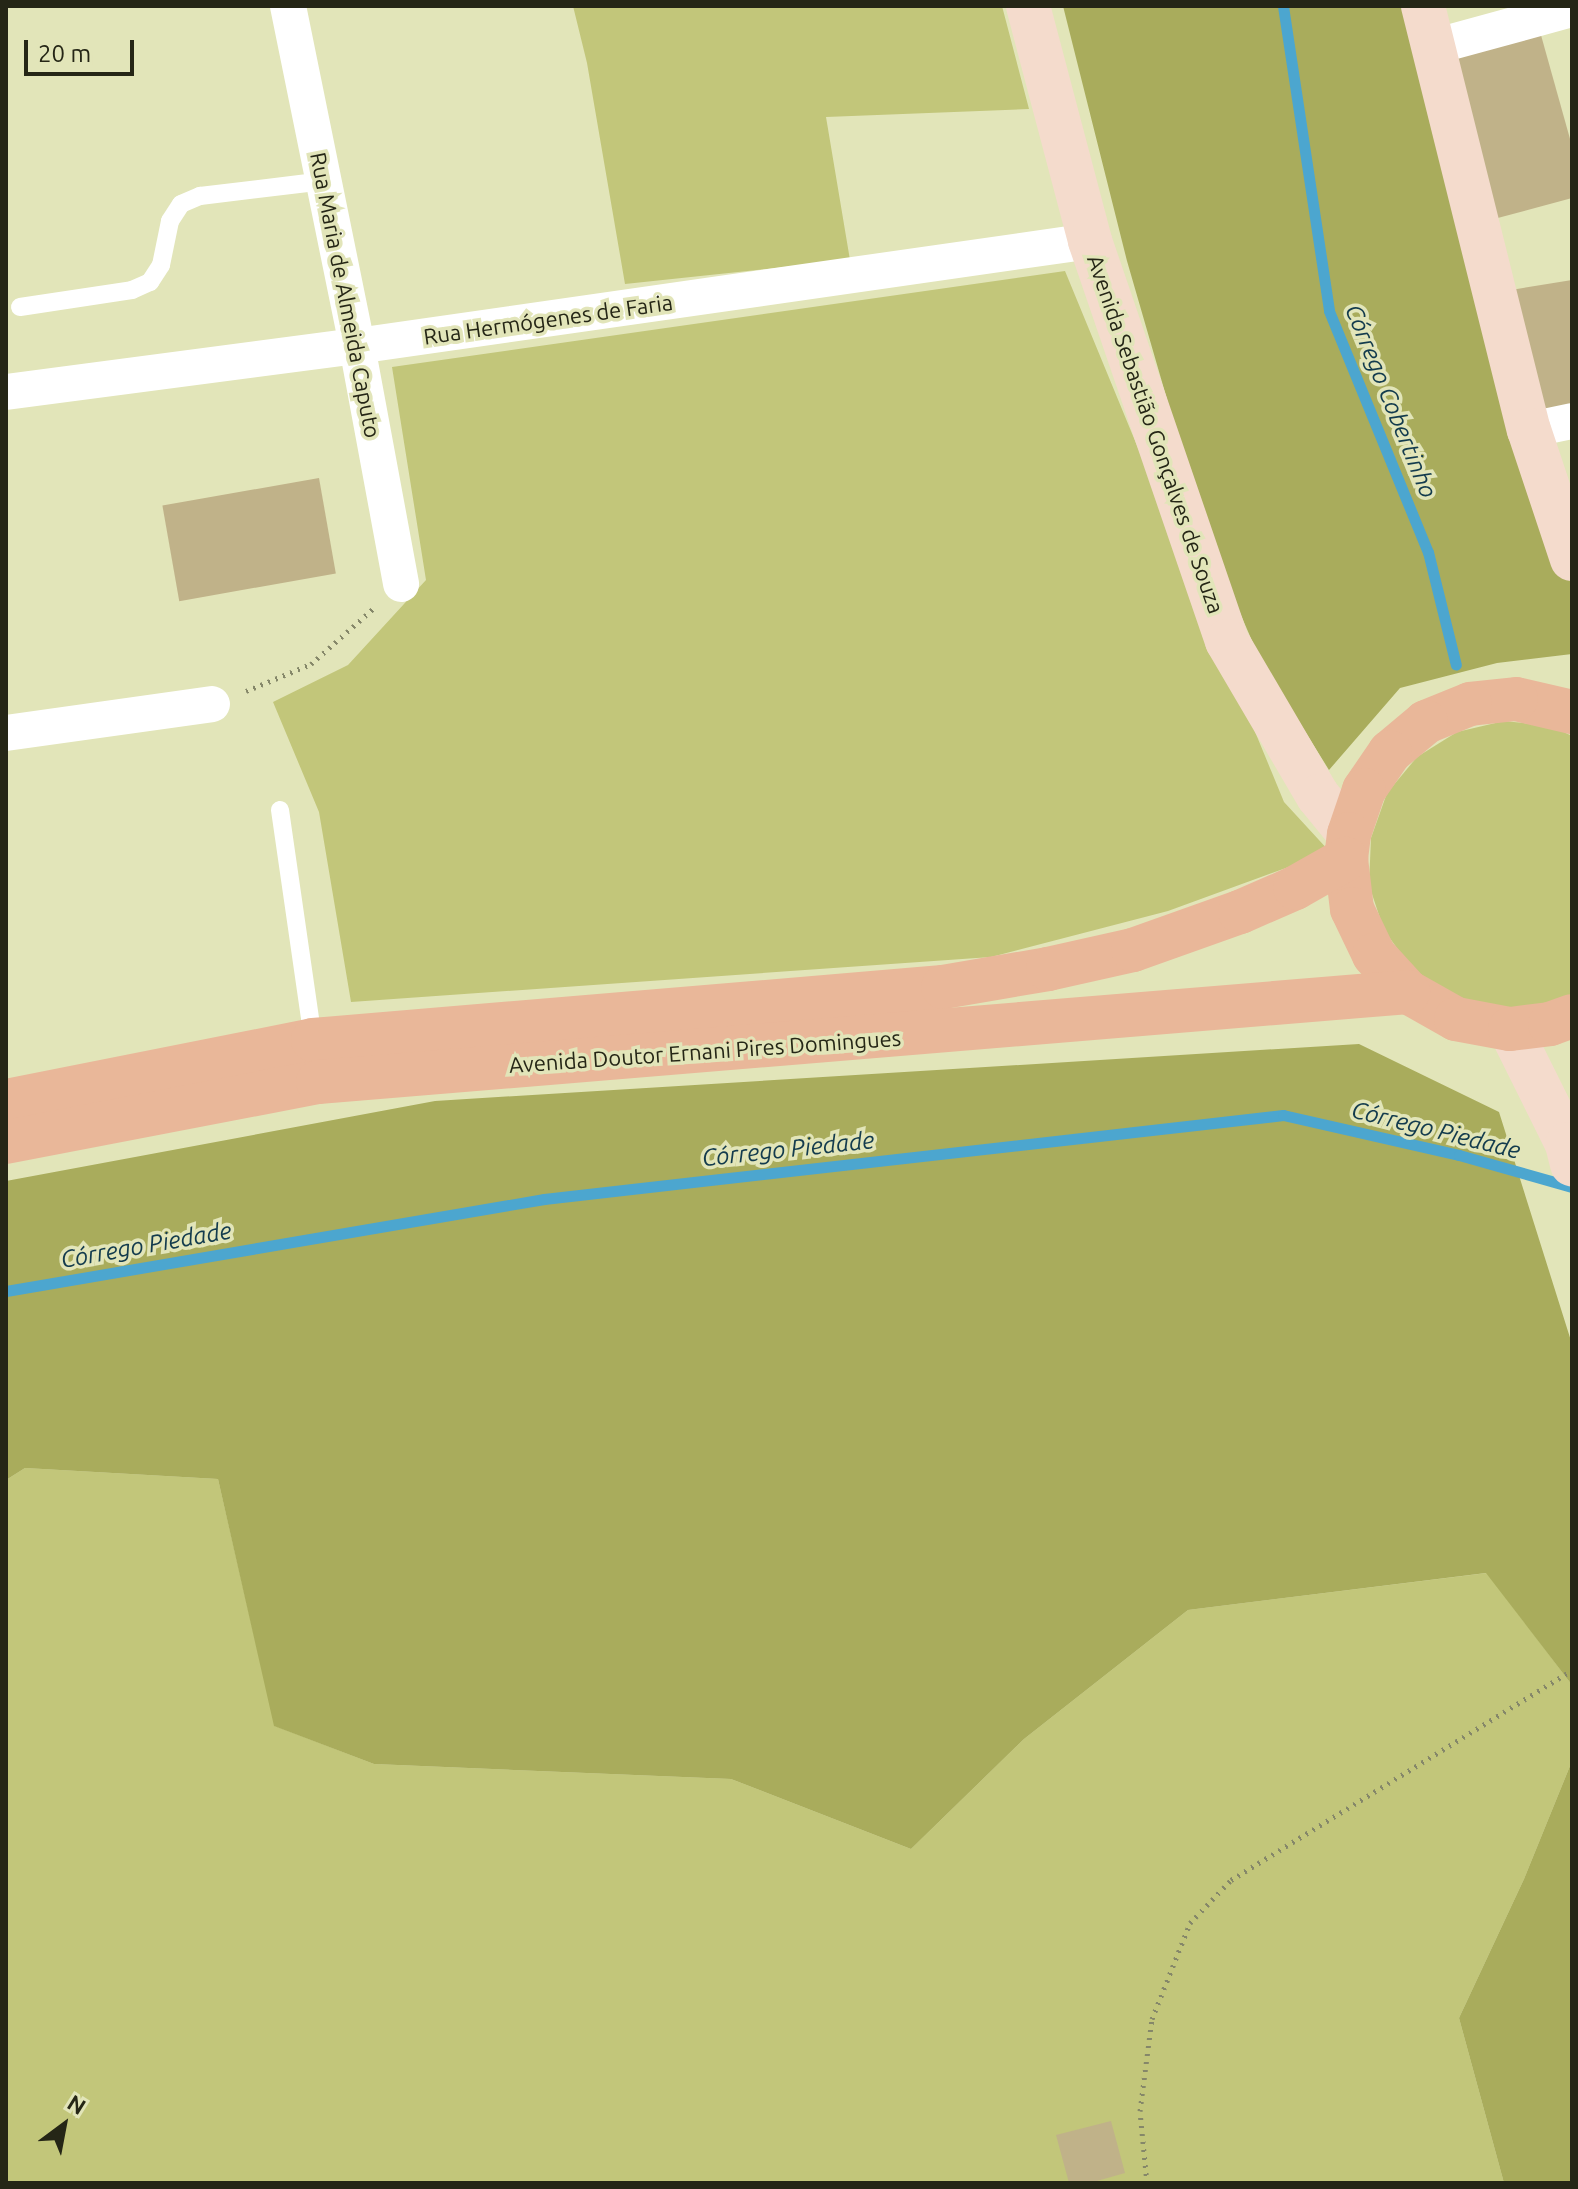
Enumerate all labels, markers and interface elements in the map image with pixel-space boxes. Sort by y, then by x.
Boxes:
scale bar [28,24,138,74]
text: 20 m [38,40,91,67]
street label: Rua Maria de Almeida Caputo [305,150,387,440]
street label: Avenida Sebastião Gonçalves de Souza [1082,251,1230,617]
street label: Rua Hermógenes de Faria [422,288,674,350]
water label: Córrego Cobertinho [1339,300,1443,502]
street label: Avenida Doutor Ernani Pires Domingues [508,1024,902,1078]
water label: Córrego Piedade [1348,1095,1524,1165]
water label: Córrego Piedade [700,1126,876,1172]
water label: Córrego Piedade [58,1216,234,1274]
north arrow [24,2085,104,2165]
text: N [63,2089,91,2119]

